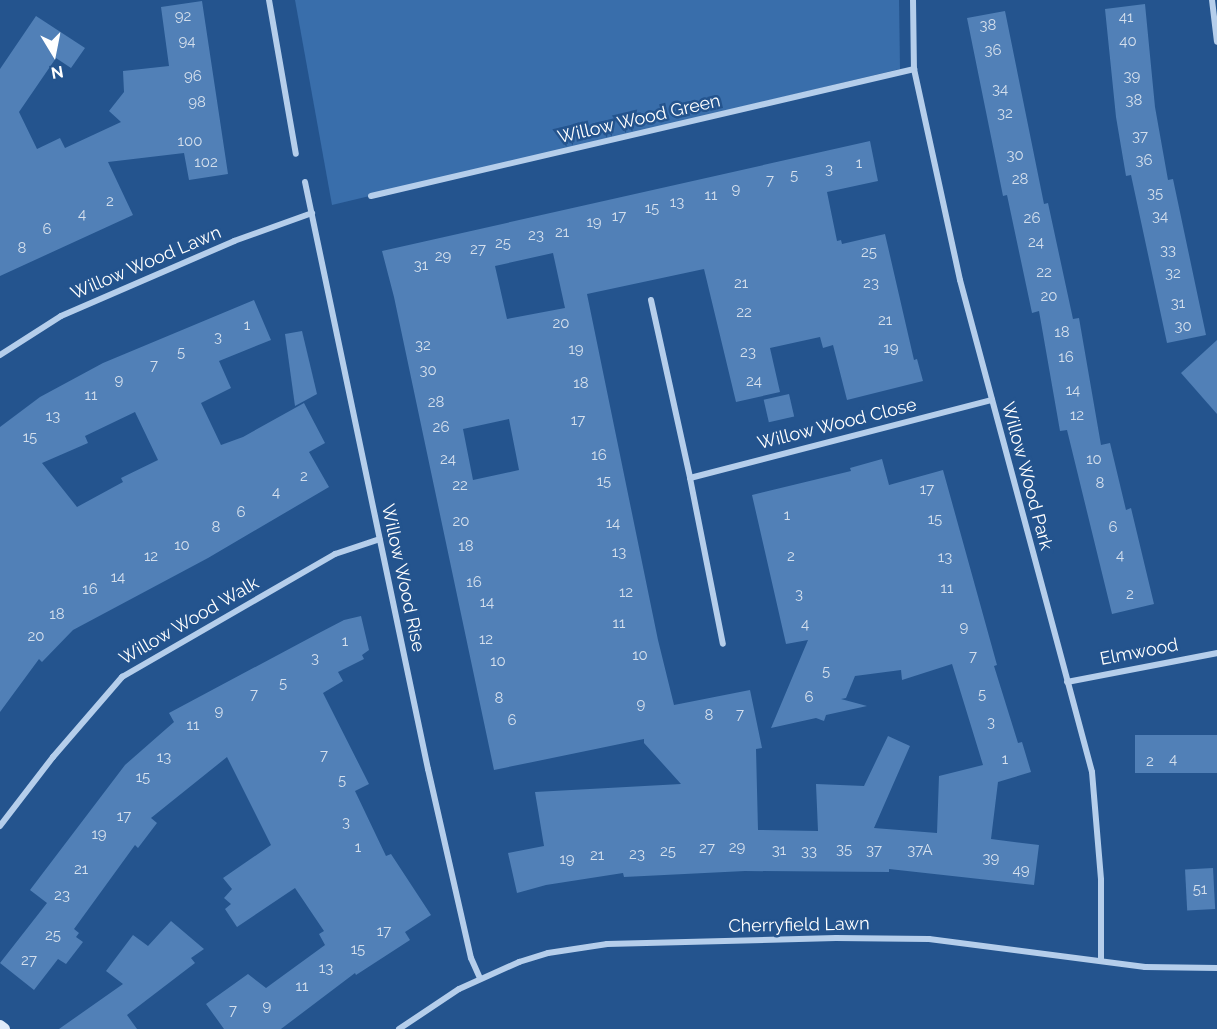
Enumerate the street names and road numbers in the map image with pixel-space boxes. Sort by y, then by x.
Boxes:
street label: Willow Wood Green [555,90,723,148]
street label: Willow Wood Lawn [67,221,225,305]
street label: Willow Wood Close [755,394,919,454]
street label: Willow Wood Park [997,399,1057,553]
street label: Willow Wood Rise [377,501,429,655]
street label: Willow Wood Walk [115,572,263,670]
street label: Elmwood [1098,634,1180,670]
street label: Cherryfield Lawn [728,913,870,937]

